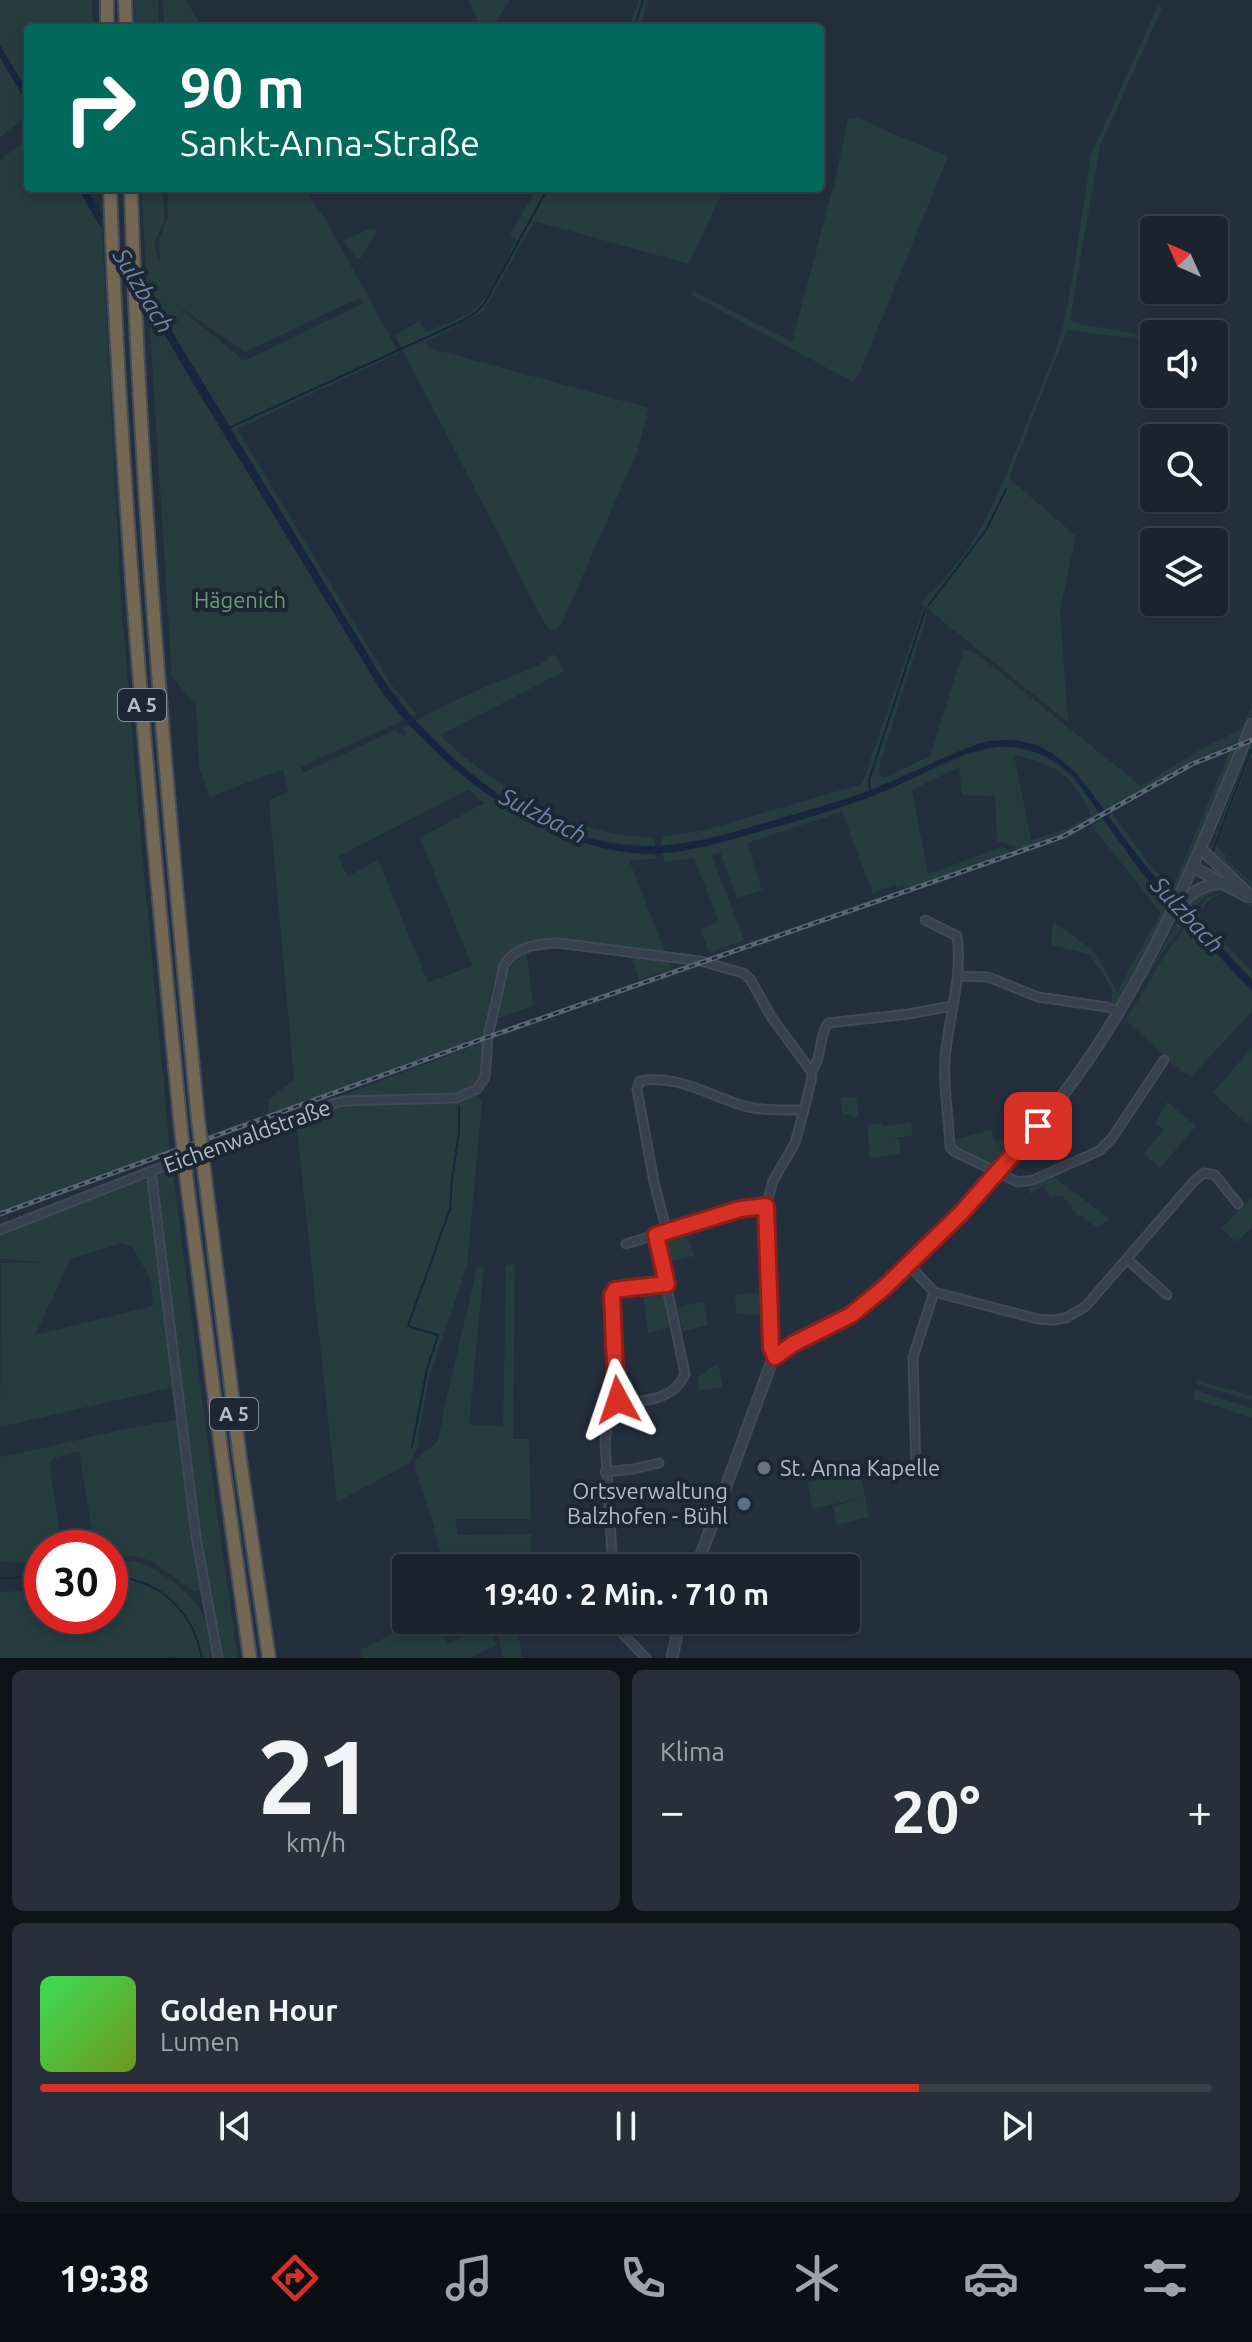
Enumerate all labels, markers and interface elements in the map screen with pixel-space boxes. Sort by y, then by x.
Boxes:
icon: right [48,56,152,160]
text: 90 m [180,56,305,119]
text: Sankt-Anna-Straße [180,122,480,163]
north arrow [1140,216,1228,304]
map controls [1140,216,1228,616]
water label: Sulzbach [107,243,179,338]
button: sound [1140,320,1228,408]
button: search [1140,424,1228,512]
button: layers [1140,528,1228,616]
park label: Hägenich [194,587,286,612]
road number: A 5 [118,689,166,721]
water label: Sulzbach [495,782,591,849]
water label: Sulzbach [1145,871,1229,958]
pin [1004,1092,1072,1160]
street label: Eichenwaldstraße [160,1094,334,1177]
icon: arrive [1016,1104,1060,1148]
position arrow [576,1358,660,1442]
road number: A 5 [210,1398,258,1430]
place label: St. Anna Kapelle [780,1455,940,1480]
marker: St. Anna Kapelle [755,1459,773,1477]
place label: Ortsverwaltung Balzhofen - Bühl [567,1478,728,1528]
marker: Ortsverwaltung Balzhofen - Bühl [735,1495,753,1513]
speed limit sign: 30 [24,1530,128,1634]
text: 19:40 · 2 Min. · 710 m [483,1577,769,1611]
text: 21 [257,1717,375,1834]
text: Klima [660,1737,725,1766]
text: 20° [892,1777,980,1844]
text: − [660,1786,685,1835]
text: + [1187,1786,1212,1835]
text: km/h [286,1828,346,1857]
text: Golden Hour [160,1993,338,2027]
text: Lumen [160,2027,240,2056]
icon: previous [213,2104,257,2148]
icon: pause [604,2104,648,2148]
icon: next [995,2104,1039,2148]
icon: directions [267,2250,323,2306]
icon: music [441,2250,497,2306]
icon: phone [615,2250,671,2306]
icon: climate [789,2250,845,2306]
icon: car [963,2250,1019,2306]
icon: filters [1137,2250,1193,2306]
text: 19:38 [59,2258,149,2299]

